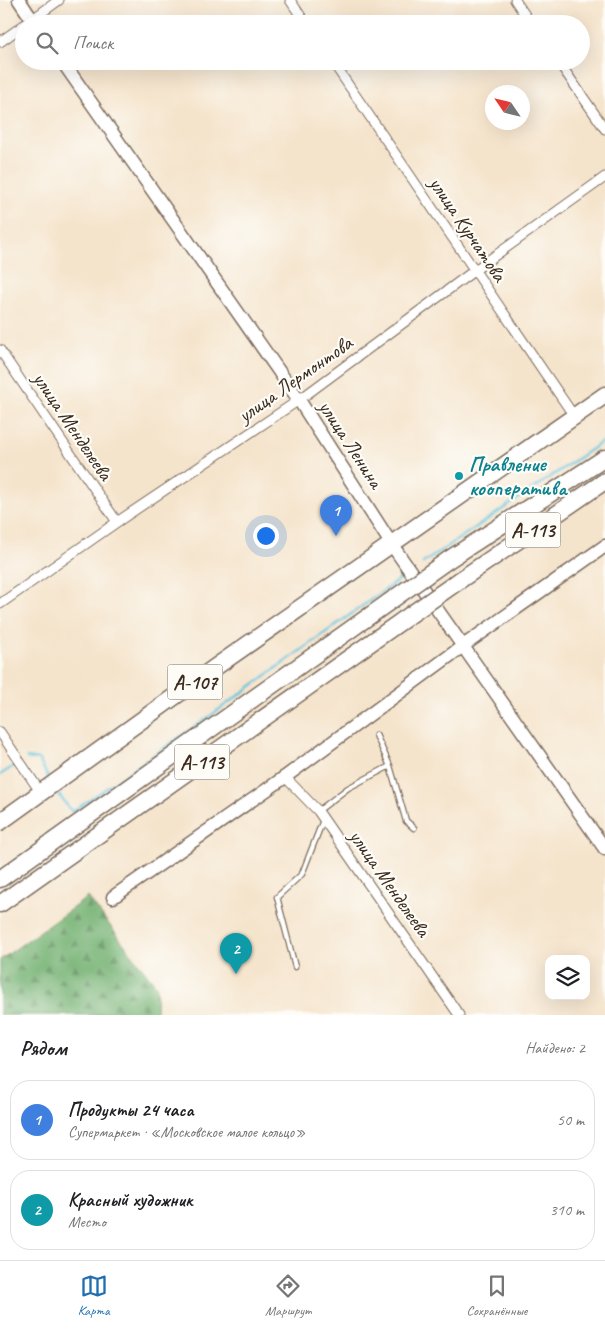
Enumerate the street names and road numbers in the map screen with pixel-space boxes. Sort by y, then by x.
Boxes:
street label: улица Курчатова [422,170,514,288]
street label: улица Лермонтова [231,329,359,429]
street label: улица Менделеева [26,365,120,486]
street label: улица Ленина [312,393,390,495]
road number: А-113 [506,512,560,548]
road number: А-107 [168,664,222,700]
road number: А-113 [174,744,230,780]
street label: улица Менделеева [342,823,437,943]

